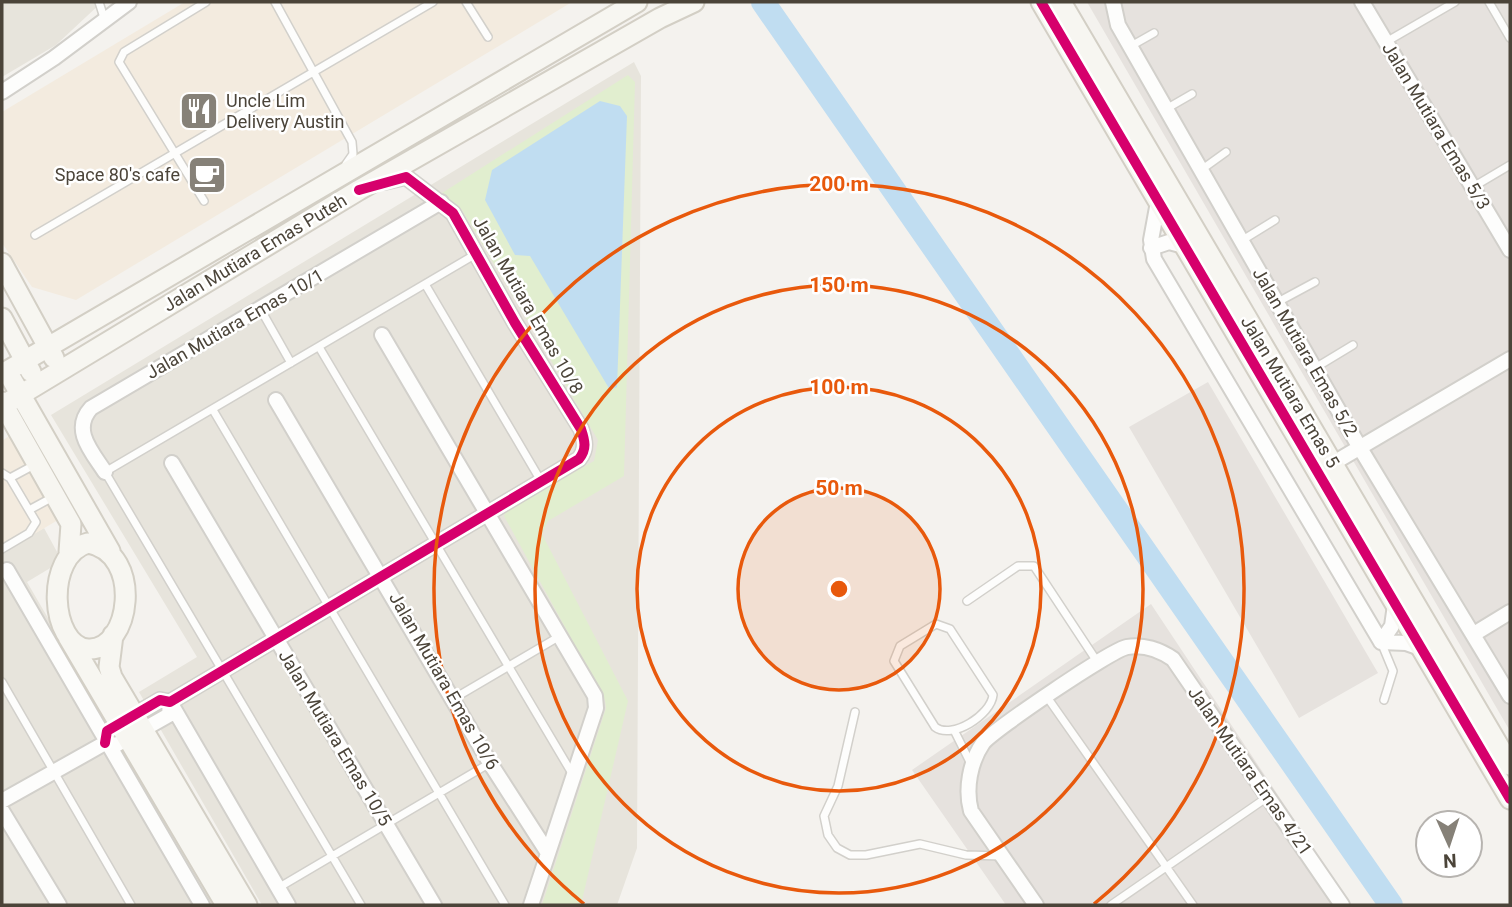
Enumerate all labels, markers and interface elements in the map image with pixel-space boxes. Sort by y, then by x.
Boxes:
street label: Jalan Mutiara Emas 5/3 [1378,38,1495,213]
restaurant icon: Uncle Lim Delivery Austin [178,90,220,132]
place label: Uncle Lim Delivery Austin [226,90,345,132]
cafe icon: Space 80's cafe [186,154,228,196]
place label: Space 80's cafe [55,164,180,185]
text: 200 m [809,172,869,196]
street label: Jalan Mutiara Emas Puteh [159,189,350,316]
street label: Jalan Mutiara Emas 10/8 [469,212,588,397]
street label: Jalan Mutiara Emas 10/1 [142,264,327,383]
street label: Jalan Mutiara Emas 5/2 [1248,264,1362,440]
text: 150 m [809,273,869,297]
street label: Jalan Mutiara Emas 5 [1236,312,1344,472]
text: 100 m [809,375,869,399]
text: 50 m [815,476,863,500]
centre of rings [827,577,851,601]
street label: Jalan Mutiara Emas 10/6 [385,588,504,773]
street label: Jalan Mutiara Emas 10/5 [275,646,396,829]
street label: Jalan Mutiara Emas 4/21 [1184,682,1317,859]
north arrow [1414,809,1484,879]
text: N [1443,849,1457,872]

